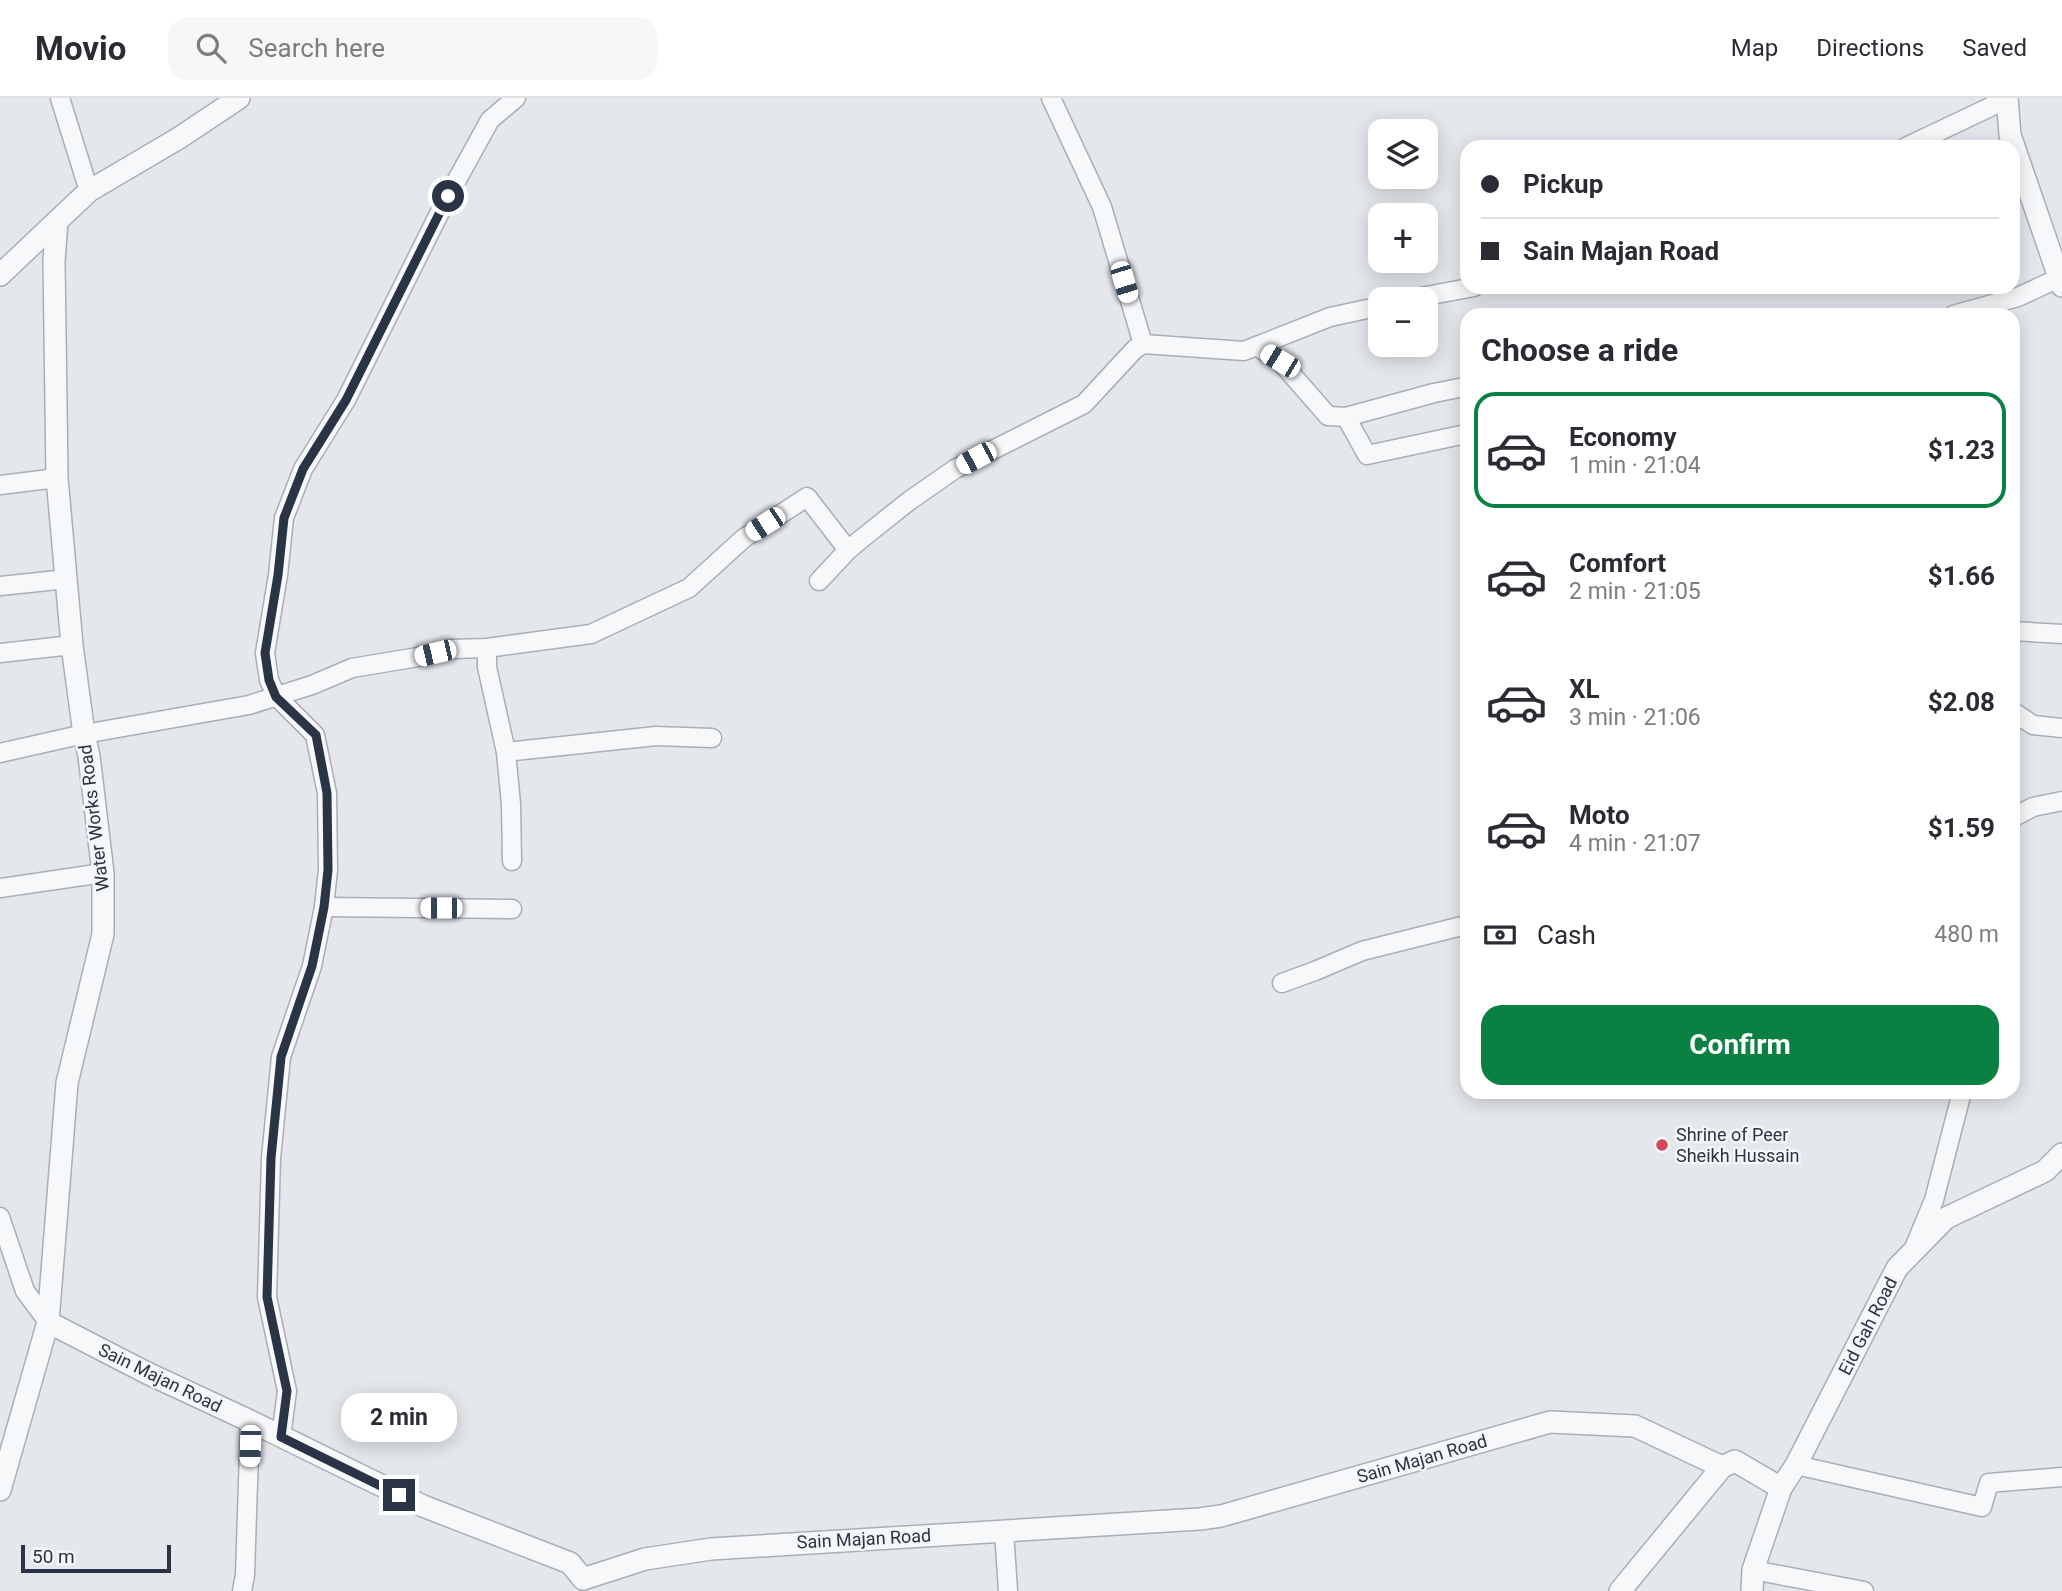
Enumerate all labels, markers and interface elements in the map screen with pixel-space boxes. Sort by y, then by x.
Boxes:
search box [168,17,658,80]
text: Movio [35,29,126,68]
icon: search [192,29,230,67]
text: Search here [248,33,385,63]
text: Map [1731,34,1778,62]
text: Directions [1816,34,1924,62]
text: Saved [1962,34,2027,62]
map controls [1368,119,1438,357]
button: layers [1368,119,1438,189]
text: Pickup [1523,169,1603,199]
route start [432,180,464,212]
button: + [1368,203,1438,273]
text: Sain Majan Road [1523,236,1719,266]
car [1108,259,1141,305]
button: − [1368,287,1438,357]
text: Choose a ride [1481,331,1678,369]
car [1257,341,1304,381]
icon: car [1485,419,1548,482]
text: Economy [1569,422,1676,452]
text: $1.23 [1928,435,1995,465]
car [953,439,1000,477]
text: 1 min · 21:04 [1569,452,1701,479]
car [742,504,789,544]
icon: car [1485,545,1548,608]
text: Comfort [1569,548,1666,578]
text: $1.66 [1928,561,1995,591]
text: 2 min · 21:05 [1569,578,1701,605]
car [413,638,458,668]
icon: car [1485,671,1548,734]
text: XL [1569,674,1600,704]
text: $2.08 [1928,687,1995,717]
text: 3 min · 21:06 [1569,704,1701,731]
street label: Water Works Road [74,743,113,893]
icon: car [1485,797,1548,860]
text: Moto [1569,800,1630,830]
text: $1.59 [1928,813,1995,843]
text: 4 min · 21:07 [1569,830,1701,857]
car [421,898,463,919]
icon: cash [1481,916,1519,954]
text: Cash [1537,920,1596,950]
text: 480 m [1934,921,1999,948]
button: Confirm [1481,1005,1999,1085]
place label: Shrine of Peer Sheikh Hussain [1676,1124,1799,1166]
marker: Shrine of Peer Sheikh Hussain [1654,1137,1670,1153]
street label: Eid Gah Road [1834,1273,1901,1378]
street label: Sain Majan Road [95,1339,225,1416]
callout: 2 min [341,1394,457,1442]
text: 2 min [370,1404,428,1431]
car [239,1425,262,1467]
street label: Sain Majan Road [1354,1430,1489,1487]
route end [383,1479,415,1511]
street label: Sain Majan Road [796,1524,932,1553]
scale bar [21,1542,172,1574]
text: 50 m [32,1545,75,1568]

